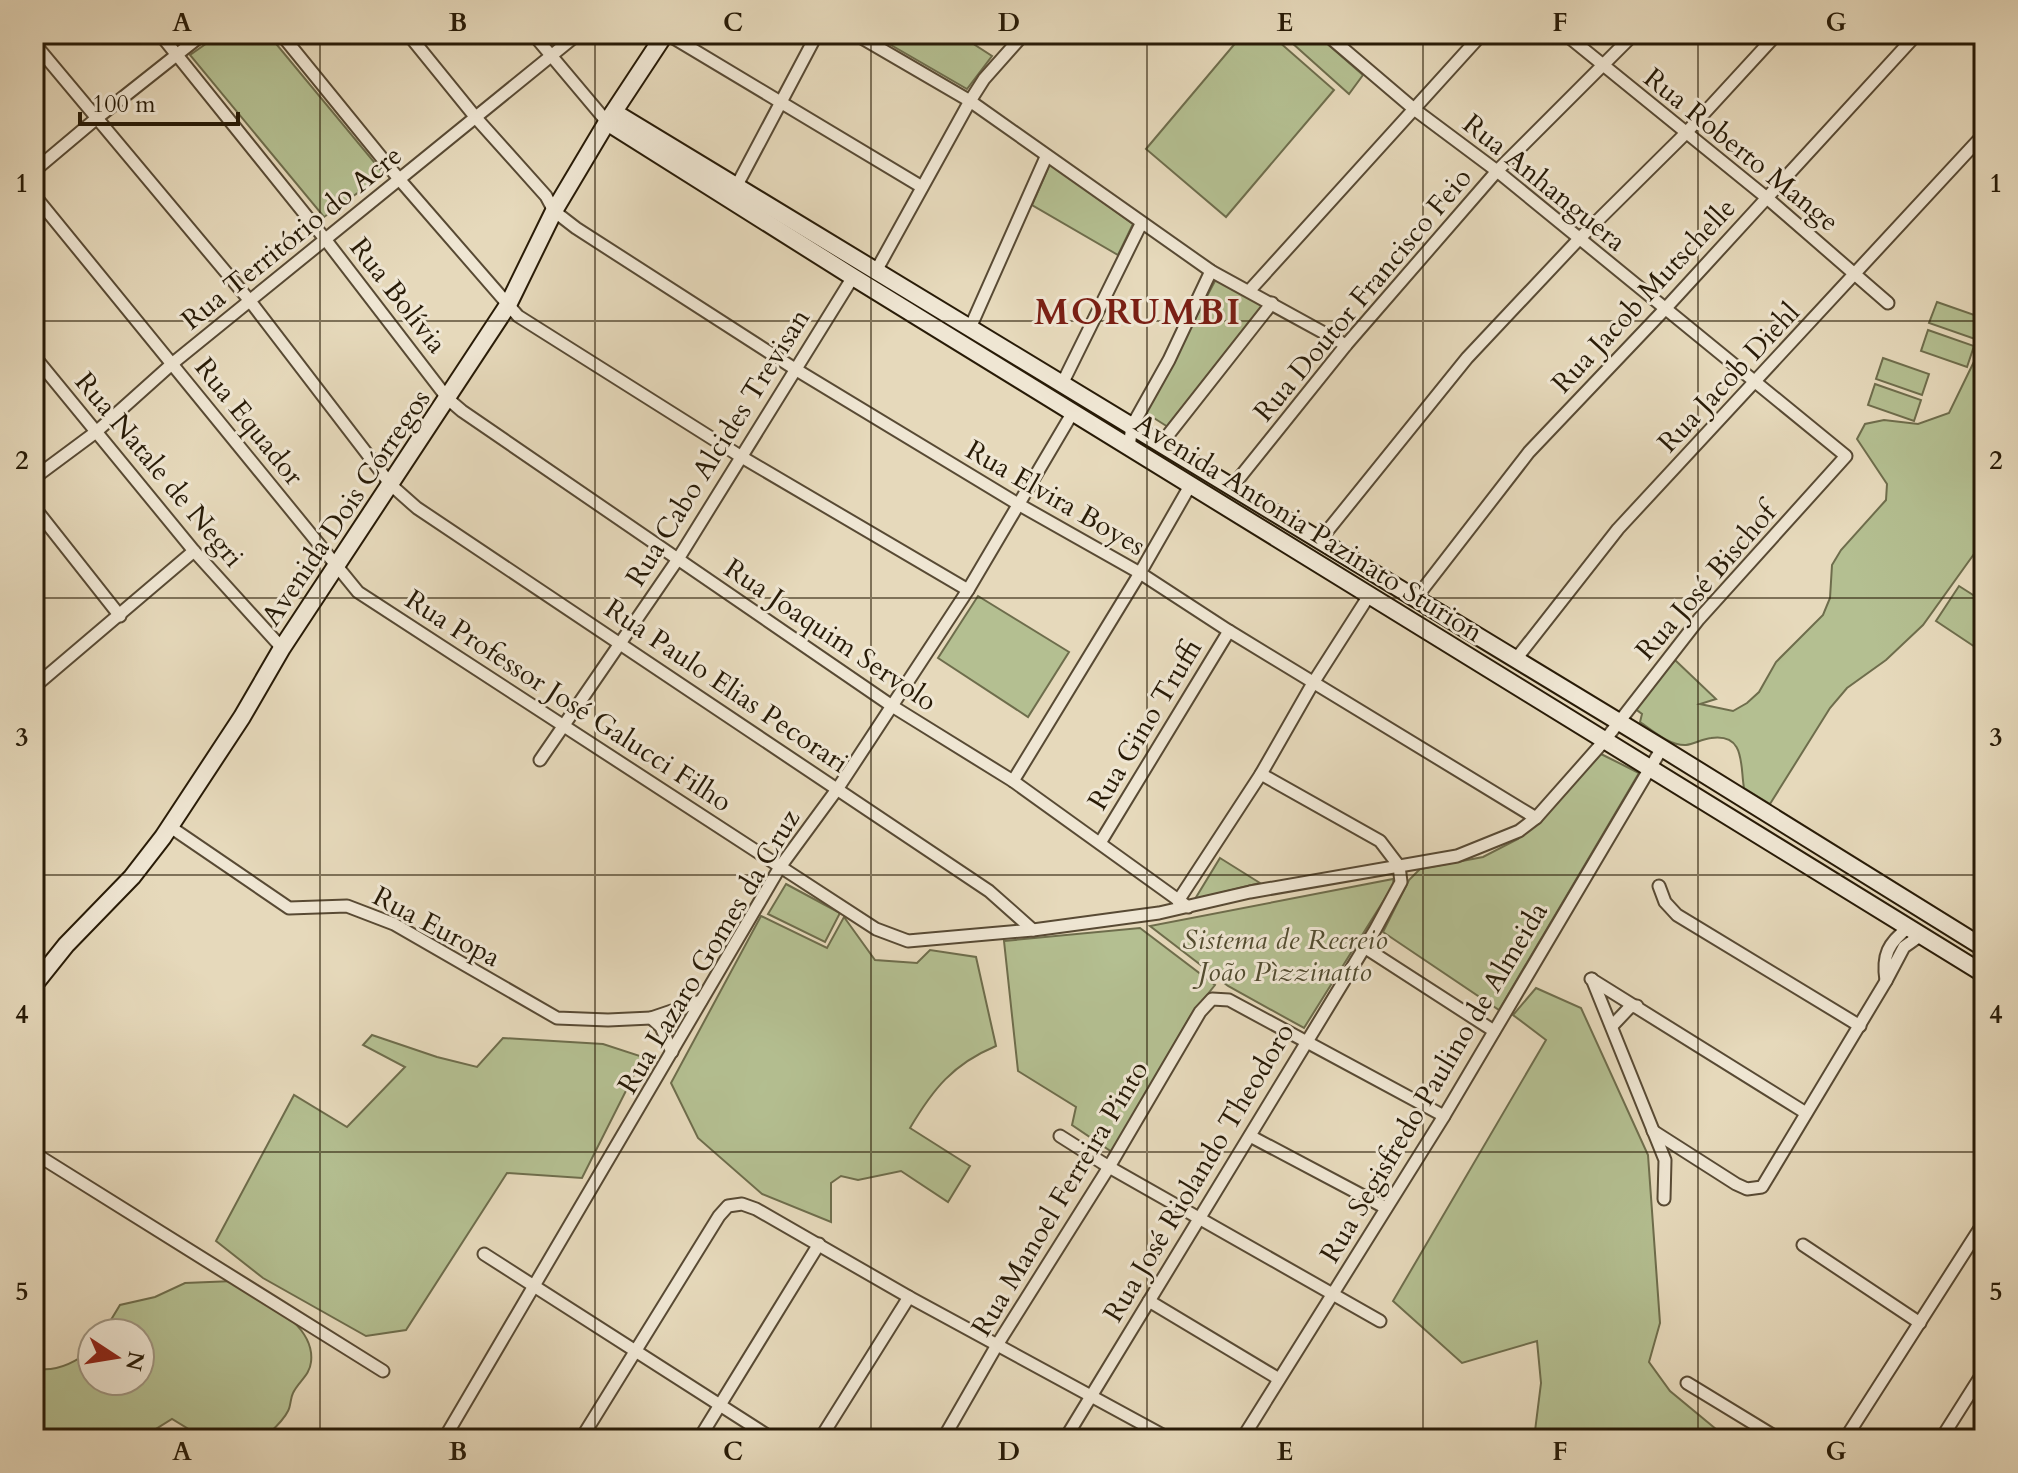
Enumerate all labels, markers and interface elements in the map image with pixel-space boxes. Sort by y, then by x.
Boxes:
text: A [172,5,192,40]
text: B [449,5,467,40]
text: C [723,5,743,40]
text: D [998,5,1020,40]
text: E [1277,5,1293,40]
text: F [1552,5,1568,40]
text: G [1825,5,1847,40]
street label: Rua Roberto Mange [1636,59,1847,240]
scale bar [80,76,238,126]
text: 100 m [92,88,156,121]
street label: Rua Anhanguera [1455,105,1634,260]
street label: Rua Território do Acre [173,137,410,339]
street label: Rua Doutor Francisco Feio [1245,160,1480,430]
text: 1 [15,166,29,201]
text: 1 [1989,166,2003,201]
street label: Rua Jacob Mutschelle [1543,190,1744,402]
street label: Rua Bolívia [341,230,456,362]
district label: MORUMBI [1034,288,1242,337]
street label: Rua Jacob Diehl [1649,294,1808,461]
street label: Rua Cabo Alcides Trevisan [617,301,819,594]
street label: Rua Equador [186,350,313,494]
street label: Rua Natale de Negri [66,364,252,575]
street label: Avenida Dois Córregos [252,382,439,633]
street label: Avenida Antonia Pazinato Sturion [1127,405,1490,651]
street label: Rua Elvira Boyes [959,431,1152,565]
text: 2 [15,443,29,478]
text: 2 [1989,443,2003,478]
street label: Rua José Bischof [1627,492,1788,668]
street label: Rua Joaquim Servolo [717,549,944,720]
street label: Rua Professor José Galucci Filho [398,581,739,821]
street label: Rua Paulo Elias Pecorari [597,590,856,782]
street label: Rua Gino Truffi [1079,632,1211,817]
text: 3 [15,720,29,755]
text: 3 [1989,720,2003,755]
street label: Rua Lazaro Gomes da Cruz [609,802,809,1101]
street label: Rua Europa [366,877,507,976]
street label: Rua Segisfredo Paulino de Almeida [1311,895,1557,1270]
park label: Sistema de Recreio João Pìzzinatto [1182,921,1388,991]
text: 4 [15,997,29,1032]
text: 4 [1989,997,2003,1032]
street label: Rua José Riolando Theodoro [1094,1016,1303,1329]
street label: Rua Manoel Ferreira Pinto [962,1054,1157,1343]
text: 5 [15,1274,29,1309]
text: 5 [1989,1274,2003,1309]
north arrow [76,1317,156,1397]
text: N [118,1348,151,1373]
text: A [172,1434,192,1469]
text: B [449,1434,467,1469]
text: C [723,1434,743,1469]
text: D [998,1434,1020,1469]
text: E [1277,1434,1293,1469]
text: F [1552,1434,1568,1469]
text: G [1825,1434,1847,1469]

